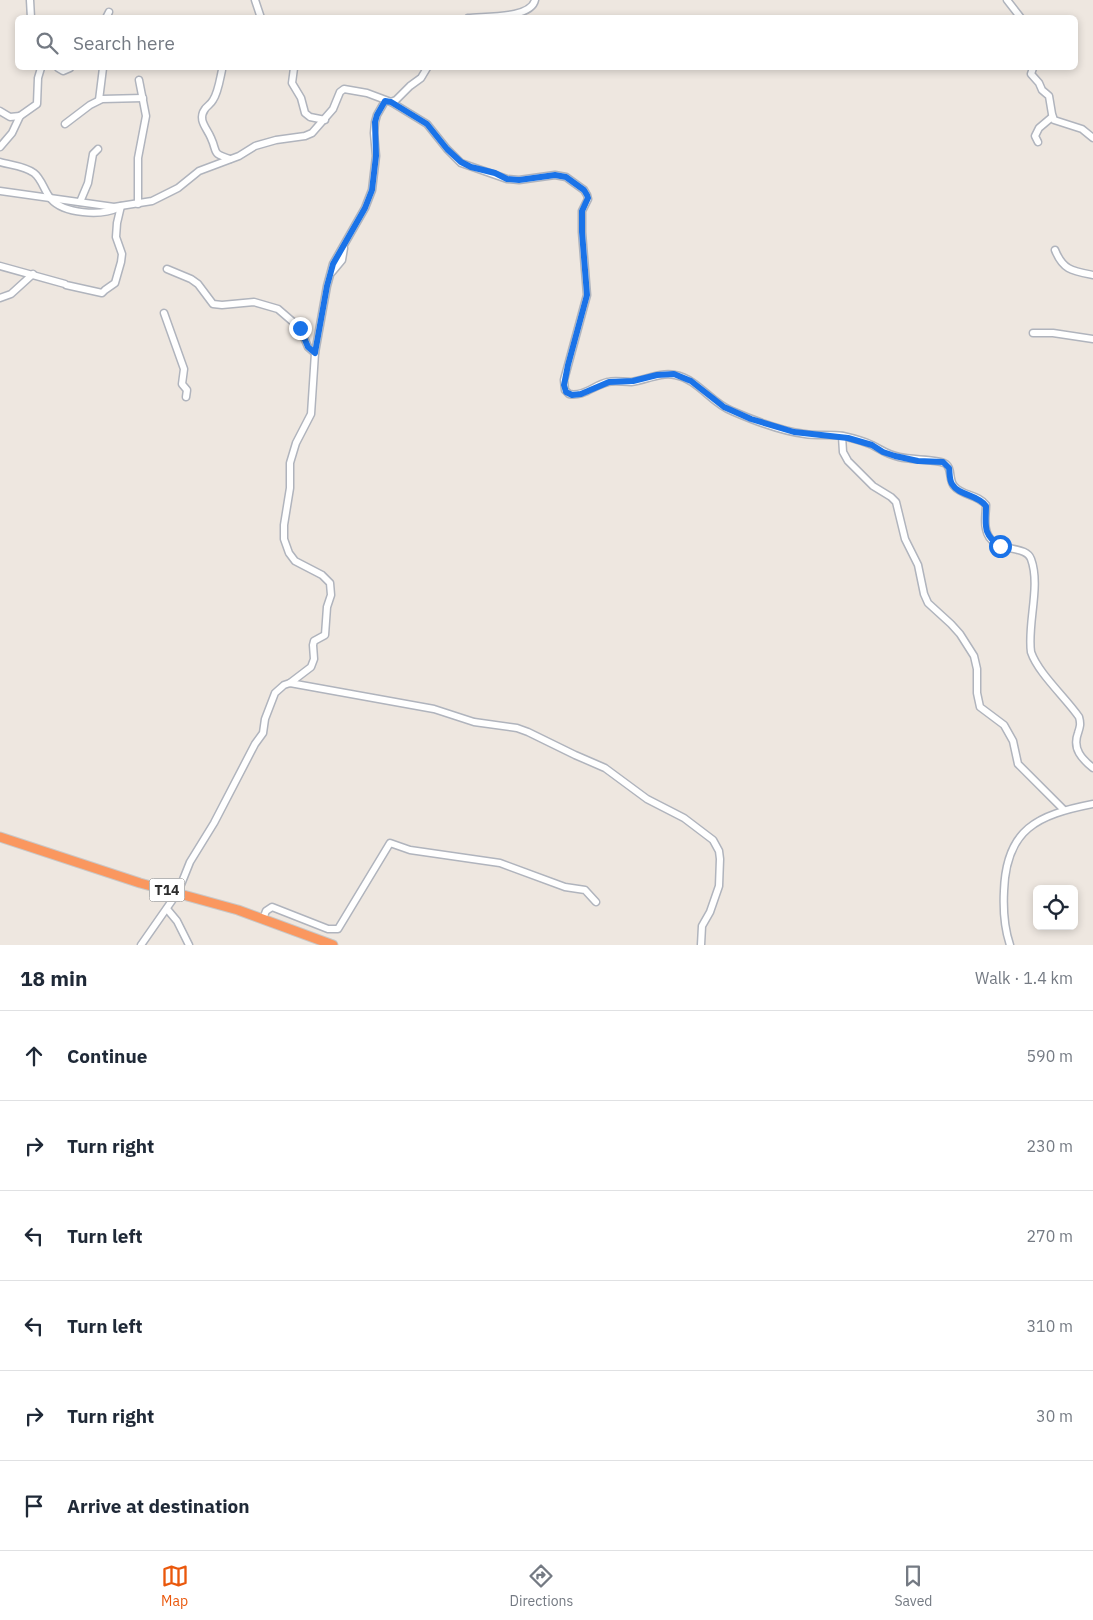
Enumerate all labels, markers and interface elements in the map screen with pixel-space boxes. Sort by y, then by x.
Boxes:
search box [15,15,1078,70]
icon: search [33,29,61,57]
text: Search here [73,31,175,55]
route end [289,317,312,340]
route start [989,535,1012,558]
road number: T14 [150,878,184,902]
map controls [1033,885,1078,930]
button: locate [1033,885,1078,930]
text: 18 min [20,964,87,992]
text: Walk · 1.4 km [975,968,1073,988]
icon: ahead [20,1042,48,1070]
text: Continue [67,1044,147,1068]
text: 590 m [1026,1046,1073,1066]
icon: right [20,1132,48,1160]
text: Turn right [67,1134,154,1158]
text: 230 m [1026,1136,1073,1156]
icon: left [20,1222,48,1250]
text: Turn left [67,1224,143,1248]
text: 270 m [1026,1226,1073,1246]
icon: left [20,1312,48,1340]
text: Turn left [67,1314,143,1338]
text: 310 m [1026,1316,1073,1336]
icon: right [20,1402,48,1430]
text: Turn right [67,1404,154,1428]
text: 30 m [1036,1406,1073,1426]
icon: arrive [20,1492,48,1520]
text: Arrive at destination [67,1494,250,1518]
tab: Map [161,1562,189,1610]
tab: Directions [510,1562,573,1610]
tab: Saved [894,1562,932,1610]

